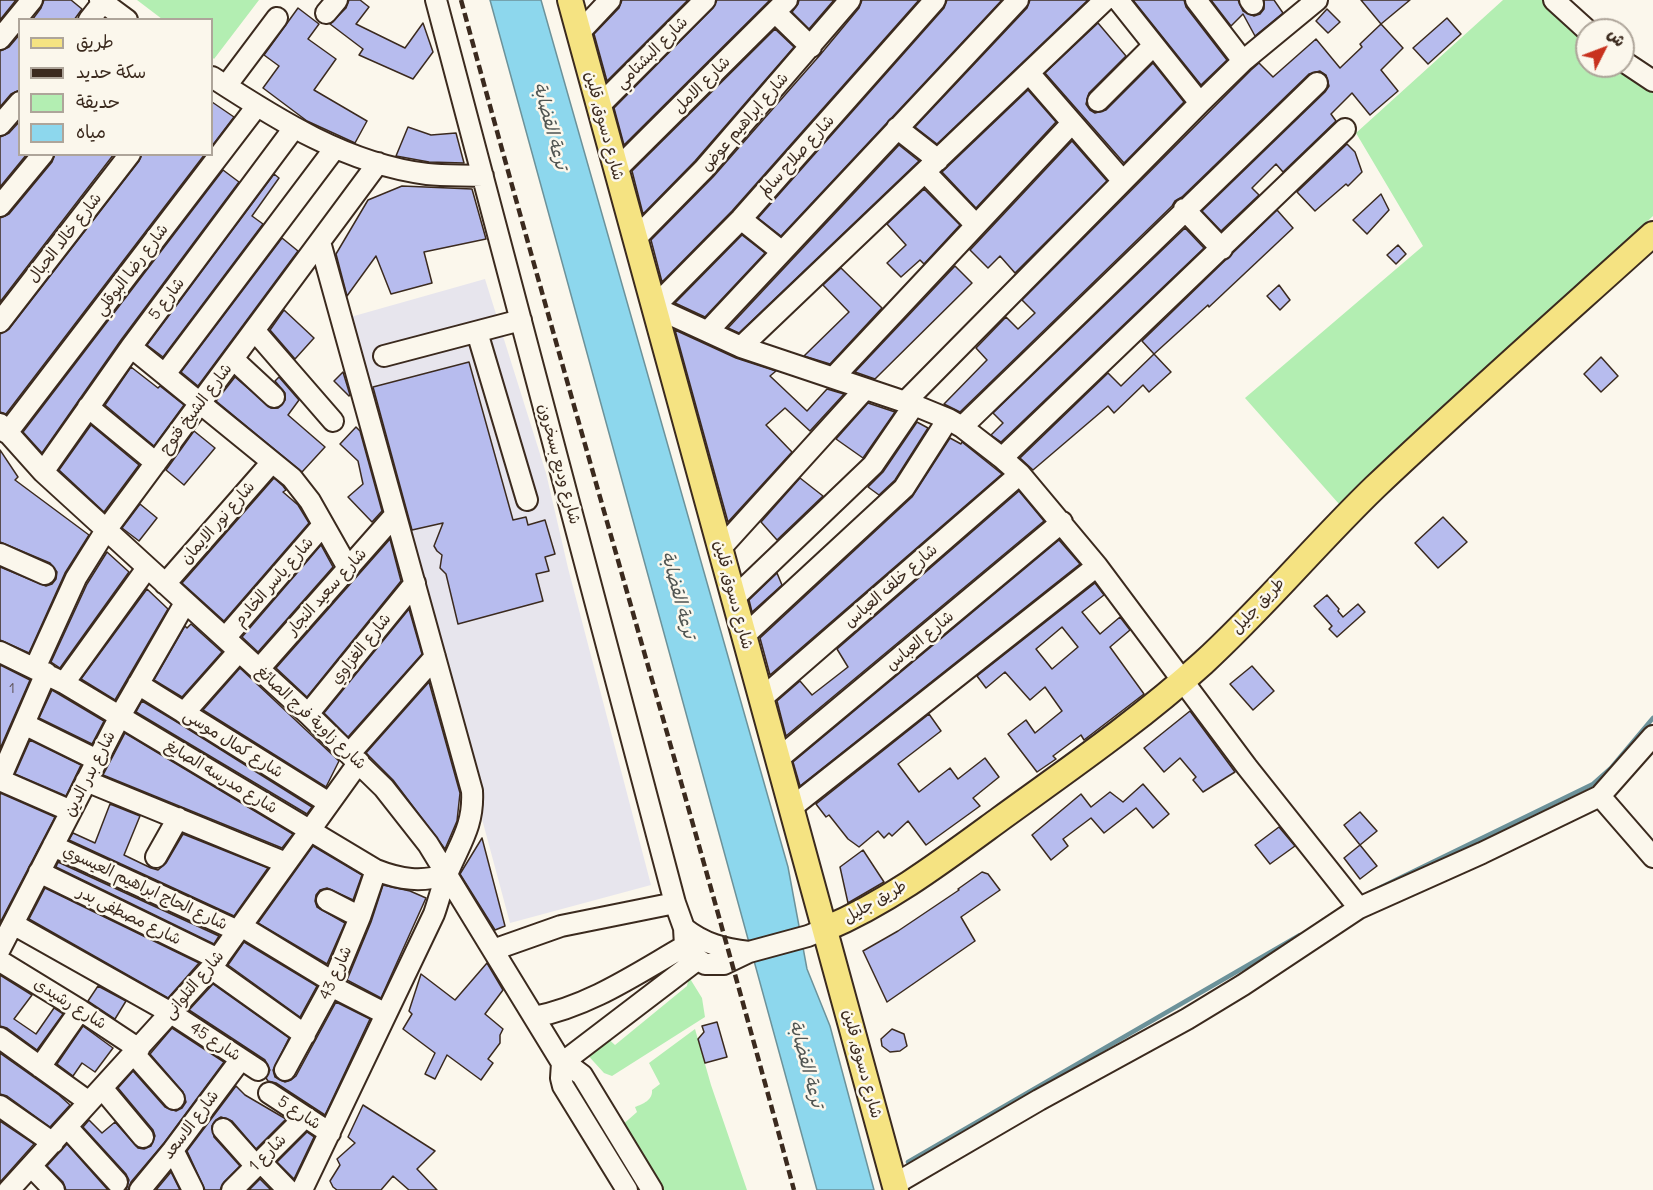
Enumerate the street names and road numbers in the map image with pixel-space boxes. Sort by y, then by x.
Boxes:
street label: شارع البشتامي [612,13,692,93]
street label: شارع الامل [669,52,735,118]
street label: شارع دسوق, قلين [580,69,628,183]
street label: شارع ابراهيم عوض [697,69,793,175]
street label: شارع صلاح سالم [755,111,839,201]
street label: شارع خالد الحبال [24,189,106,287]
street label: شارع رضا البوقلي [91,220,173,320]
street label: شارع 5 [145,274,189,324]
street label: شارع الشيخ فتوح [156,360,236,458]
street label: شارع وديع بسخرون [534,402,584,526]
street label: شارع نور الايمان [177,478,259,568]
street label: شارع ياسر الخادم [230,533,318,631]
street label: شارع دسوق, قلين [709,538,757,652]
street label: شارع خلف العباس [840,540,942,632]
street label: شارع سعيد النجار [283,545,371,639]
street label: طريق جليل [1227,574,1289,638]
street label: شارع العباس [882,607,958,675]
street label: شارع الغزاوي [327,610,395,688]
street label: شارع زاوية فرج الصائغ [252,662,370,774]
street label: شارع كمال موسى [180,706,286,782]
street label: شارع بدر الدين [60,728,120,820]
street label: شارع مدرسه الصايغ [161,736,281,818]
street label: شارع الحاج ابراهيم العيسوي [60,841,230,935]
street label: طريق جليل [840,876,910,928]
street label: شارع مصطفى بدر [74,883,184,949]
street label: شارع 43 [316,943,356,1003]
street label: شارع التلوانى [160,947,228,1023]
street label: شارع رشيدى [30,974,110,1034]
street label: شارع دسوق, قلين [838,1007,886,1121]
street label: شارع 45 [186,1018,244,1066]
street label: شارع الاسعد [159,1087,223,1163]
street label: شارع 5 [274,1092,324,1134]
street label: شارع 1 [245,1130,291,1176]

